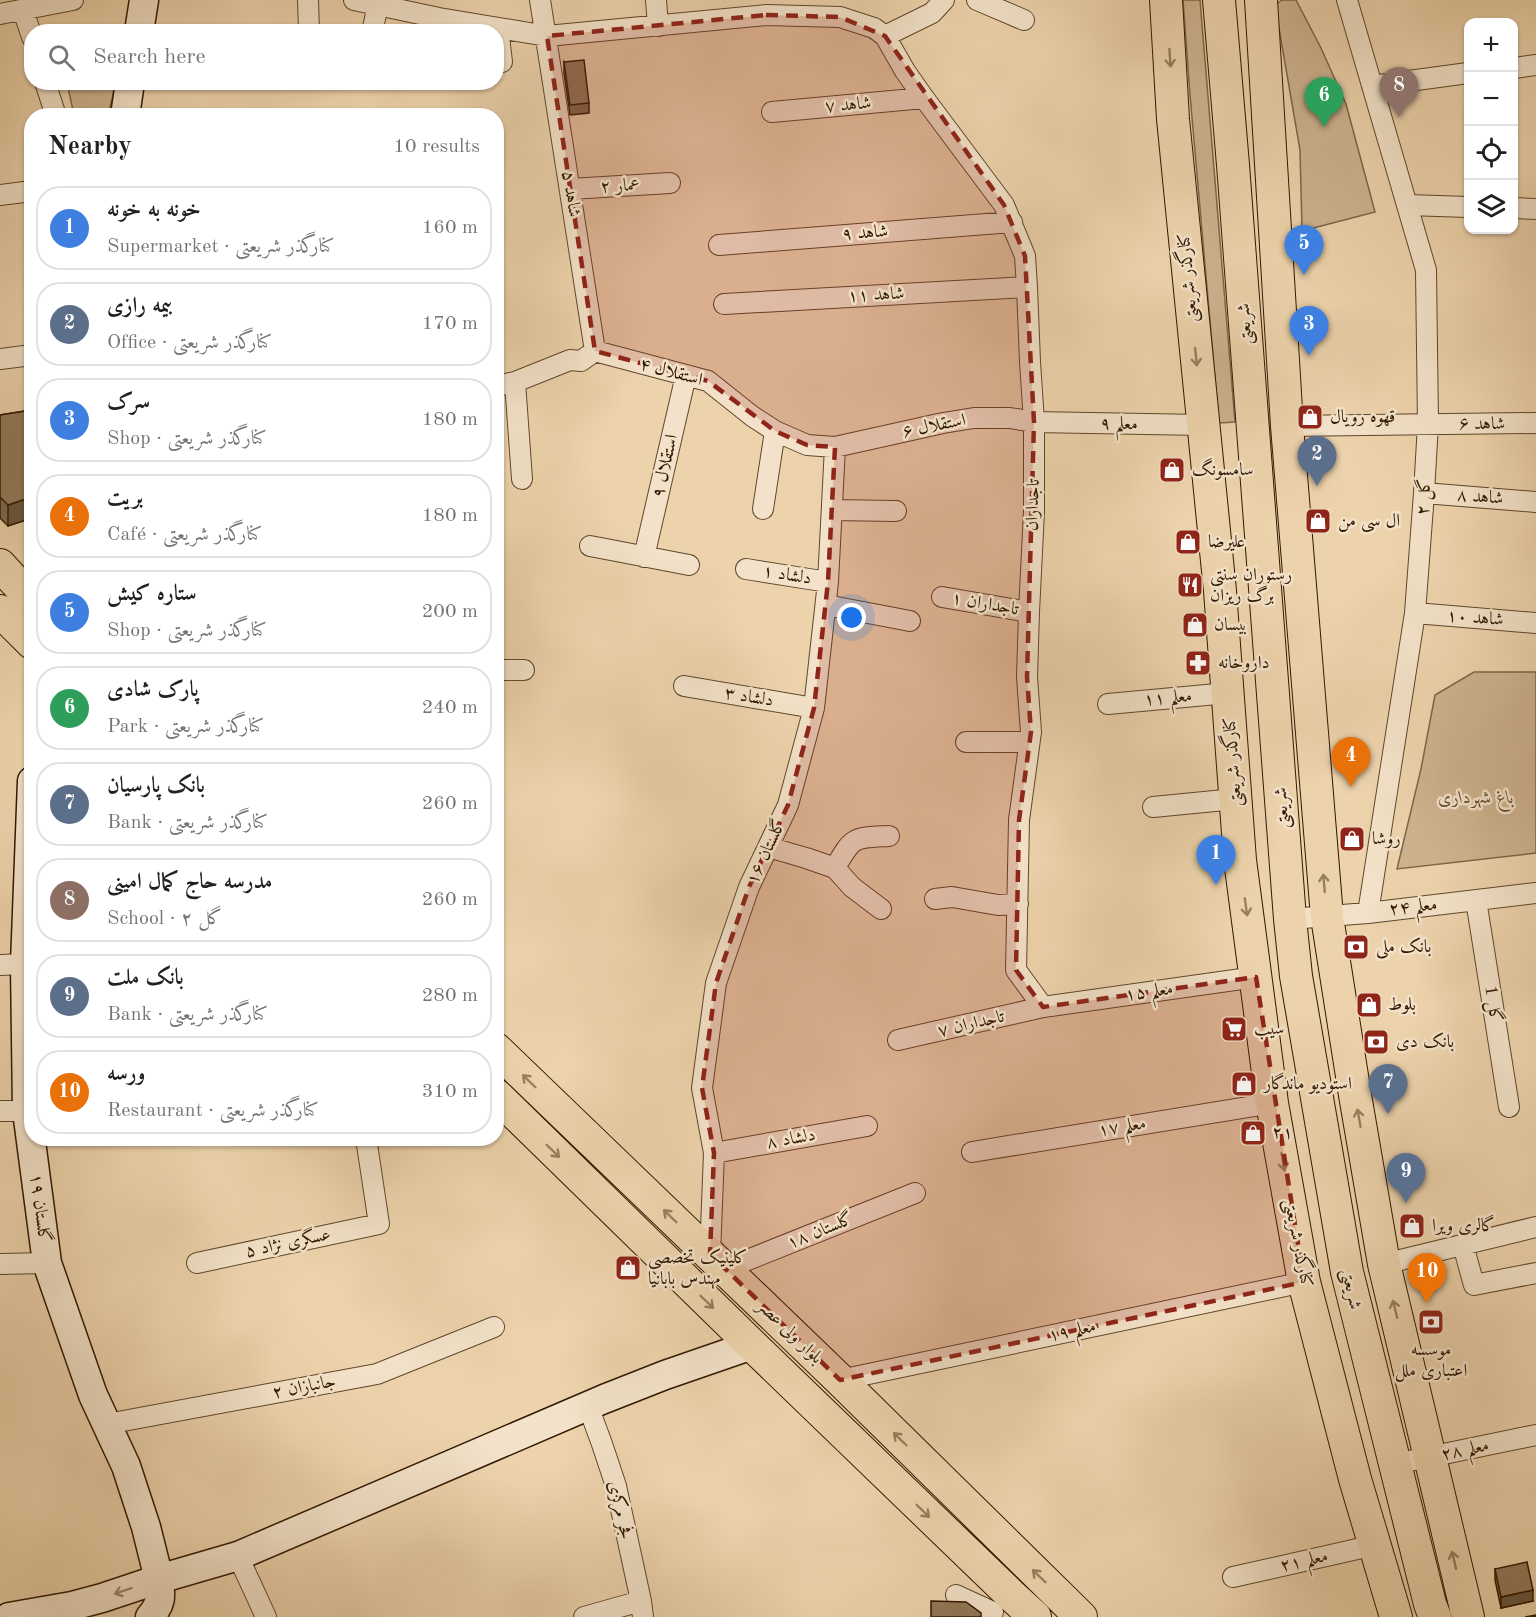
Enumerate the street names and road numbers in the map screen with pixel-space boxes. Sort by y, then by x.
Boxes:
street label: شاهد ۷ [824,94,872,116]
street label: شاهد ۵ [558,170,584,218]
street label: عمار ۲ [600,176,640,197]
street label: شاهد ۹ [841,222,889,244]
street label: کنارگذر شریعتی [1170,232,1204,324]
street label: شاهد ۱۱ [847,285,905,305]
street label: شریعتی [1235,302,1258,345]
street label: استقلال ۴ [638,355,704,389]
street label: استقلال ۶ [901,411,967,441]
street label: معلم ۹ [1100,415,1138,441]
street label: شاهد ۶ [1459,415,1505,433]
street label: استقلال ۹ [649,433,681,499]
street label: تاجداران [1023,478,1044,531]
street label: گل ۲ [1411,478,1436,516]
street label: شاهد ۸ [1456,486,1504,508]
street label: دلشاد ۱ [761,562,813,588]
street label: تاجداران ۱ [950,589,1021,620]
street label: شاهد ۱۰ [1446,607,1504,629]
street label: دلشاد ۳ [723,684,775,710]
street label: معلم ۱۱ [1143,687,1194,717]
street label: کنارگذر شریعتی [1216,717,1248,808]
street label: شریعتی [1272,786,1295,829]
street label: گلستان ۱۶ [741,816,789,887]
street label: معلم ۲۴ [1388,896,1439,926]
street label: معلم ۱۵ [1124,980,1175,1012]
street label: گل 1 [1479,984,1508,1024]
street label: تاجداران ۷ [936,1007,1007,1041]
street label: معلم ۱۷ [1097,1114,1149,1148]
street label: دلشاد ۸ [765,1126,817,1152]
street label: گلستان ۱۹ [27,1172,56,1243]
street label: کنارگذر شریعتی [1278,1196,1320,1289]
street label: گلستان ۱۸ [783,1207,855,1252]
street label: عسگری نژاد ۵ [243,1222,333,1263]
street label: شریعتی [1335,1267,1364,1312]
street label: بلوار ولی عصر [751,1295,826,1369]
street label: معلم ۱۹ [1046,1317,1099,1353]
street label: جانبازان ۲ [271,1372,337,1403]
street label: معلم ۲۸ [1439,1436,1492,1472]
street label: فجر مرکزی [602,1478,637,1542]
street label: معلم ۲۱ [1278,1547,1331,1583]

